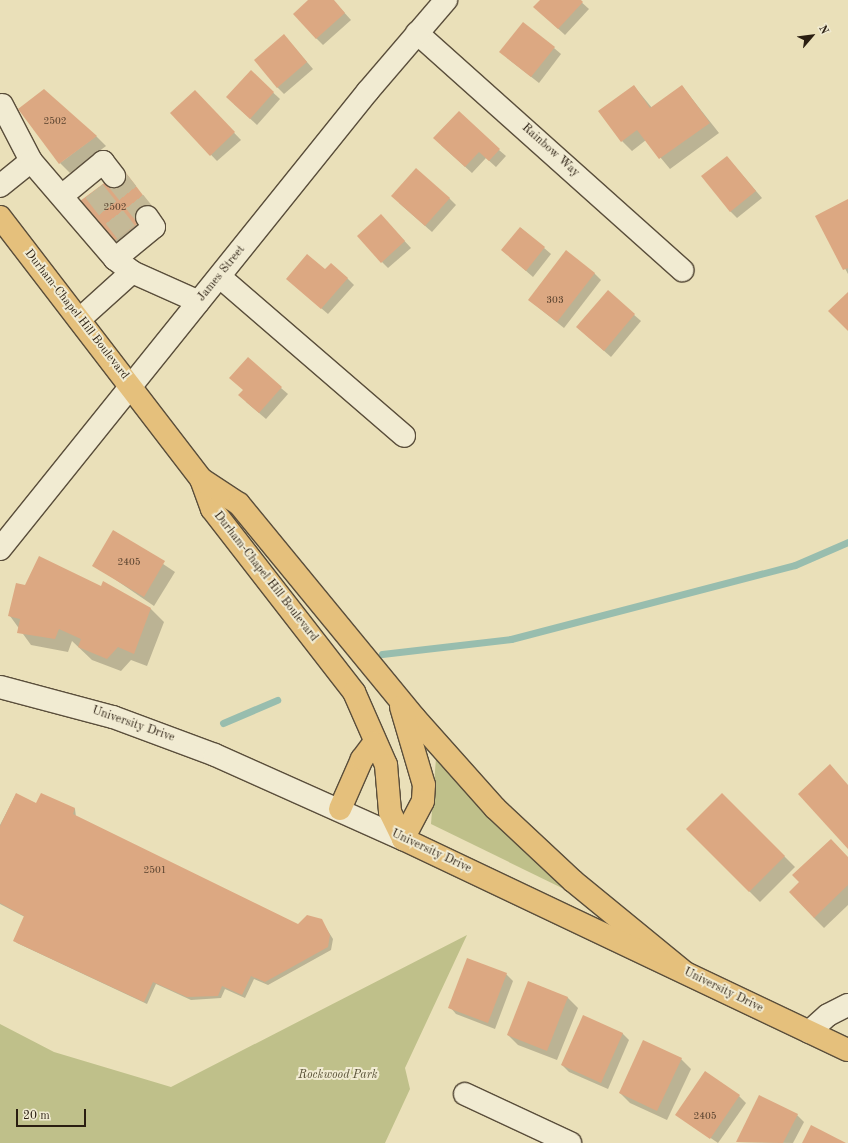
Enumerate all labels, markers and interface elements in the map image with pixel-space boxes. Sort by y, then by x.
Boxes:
north arrow [792,16,832,56]
text: N [816,24,830,36]
house number: 2502 [43,116,67,128]
street label: Rainbow Way [518,121,582,181]
house number: 2502 [103,202,127,214]
street label: James Street [195,243,249,305]
street label: Durham-Chapel Hill Boulevard [21,247,131,383]
house number: 303 [546,295,564,307]
street label: Durham-Chapel Hill Boulevard [210,509,320,645]
house number: 2405 [117,557,141,569]
street label: University Drive [90,704,176,746]
street label: University Drive [389,827,473,877]
house number: 2501 [143,865,167,877]
street label: University Drive [681,966,765,1016]
park label: Rockwood Park [298,1069,378,1083]
scale bar [18,1101,88,1127]
text: 20 m [23,1110,50,1122]
house number: 2405 [693,1111,717,1123]

